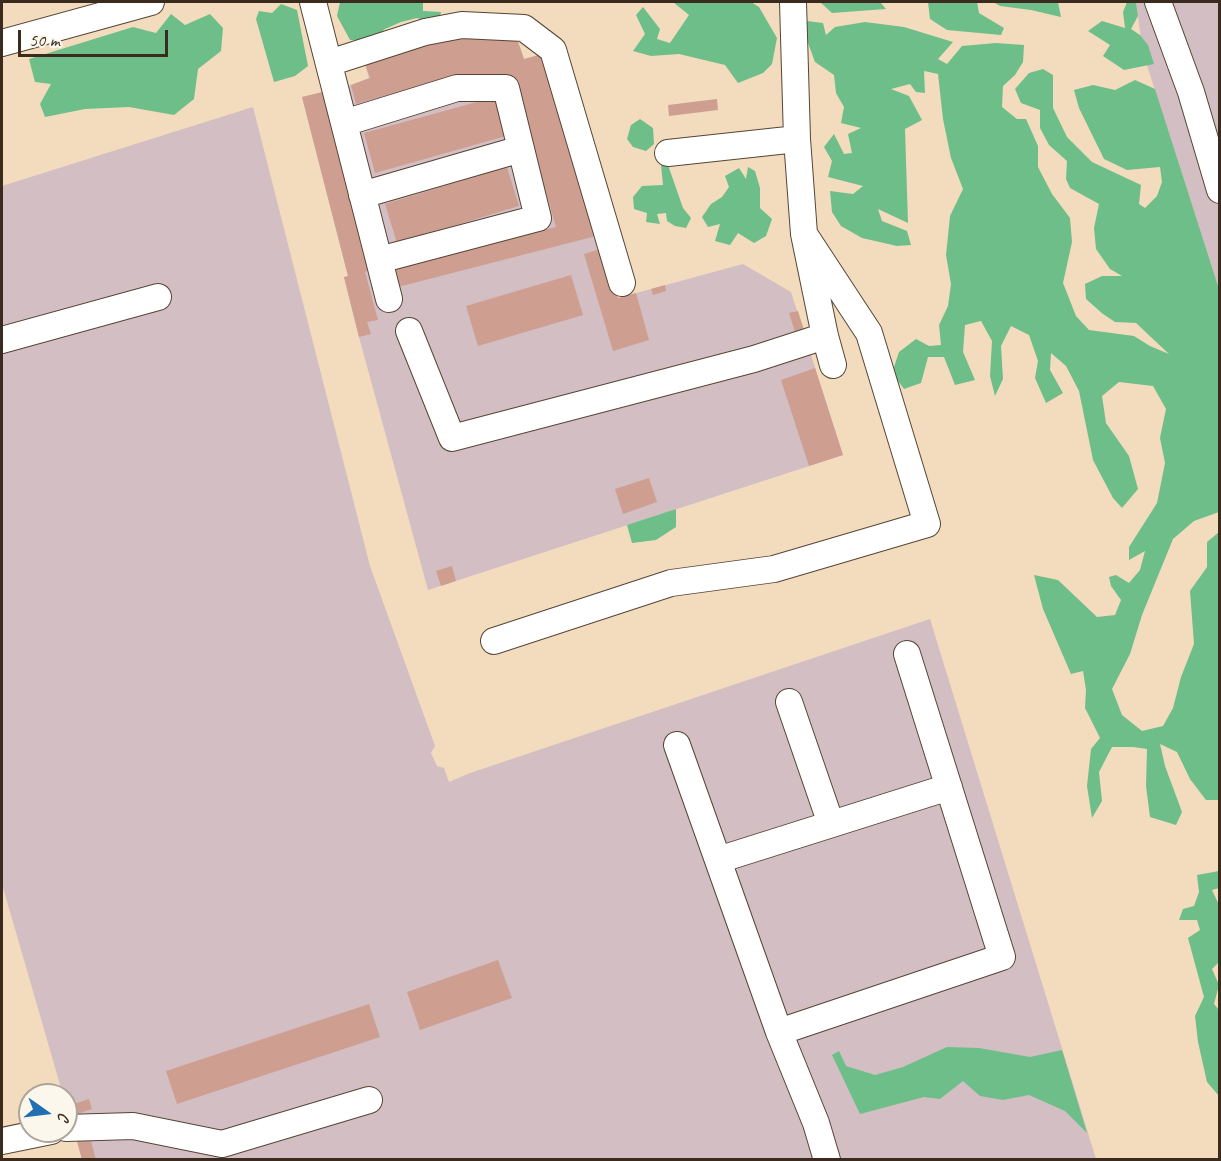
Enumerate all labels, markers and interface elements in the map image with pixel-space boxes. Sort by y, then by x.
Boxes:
scale bar [21,18,171,56]
text: 50 m [29,29,60,51]
north arrow [18,1083,78,1143]
text: С [53,1111,74,1123]

